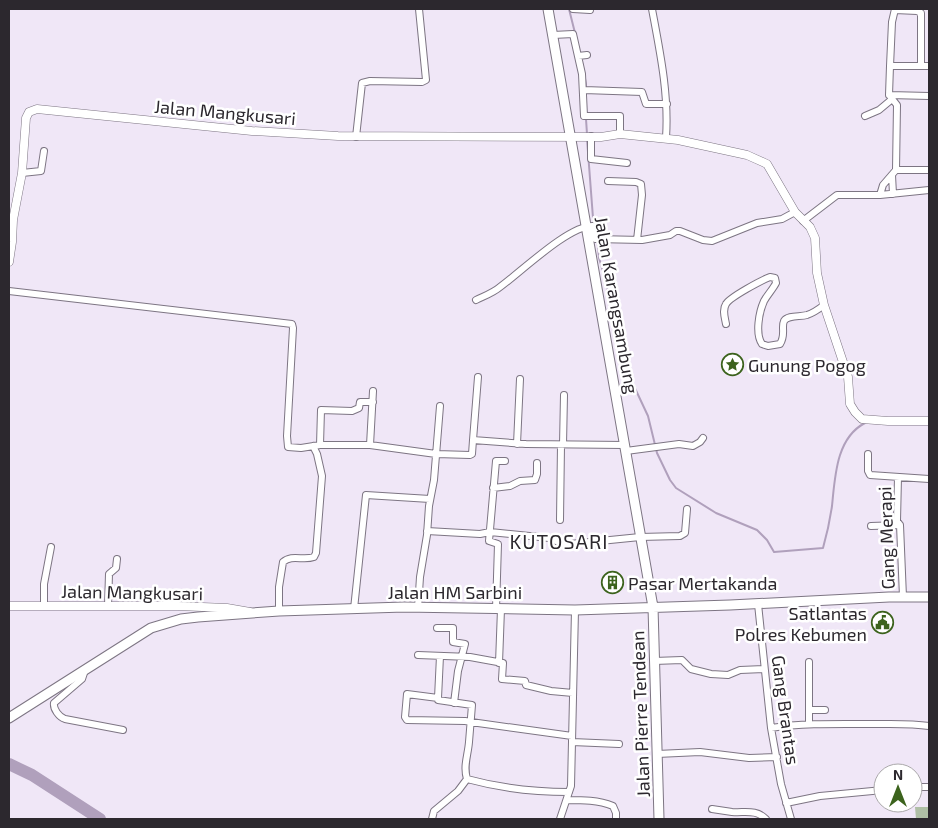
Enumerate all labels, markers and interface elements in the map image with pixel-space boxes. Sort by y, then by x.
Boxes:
street label: Jalan Mangkusari [153,95,297,129]
street label: Jalan Karangsambung [591,215,643,395]
place icon: Gunung Pogog [720,353,744,377]
place label: Gunung Pogog [748,354,866,376]
street label: Gang Merapi [873,486,899,590]
district label: KUTOSARI [509,529,609,553]
building icon: Pasar Mertakanda [600,571,624,595]
place label: Pasar Mertakanda [628,572,777,594]
street label: Jalan Mangkusari [61,580,203,604]
street label: Jalan HM Sarbini [388,581,522,603]
place label: Satlantas Polres Kebumen [735,602,867,645]
public building icon: Satlantas Polres Kebumen [871,611,895,635]
street label: Jalan Pierre Tendean [626,630,654,798]
street label: Gang Brantas [767,654,805,766]
north arrow [873,763,923,813]
text: N [893,766,903,783]

